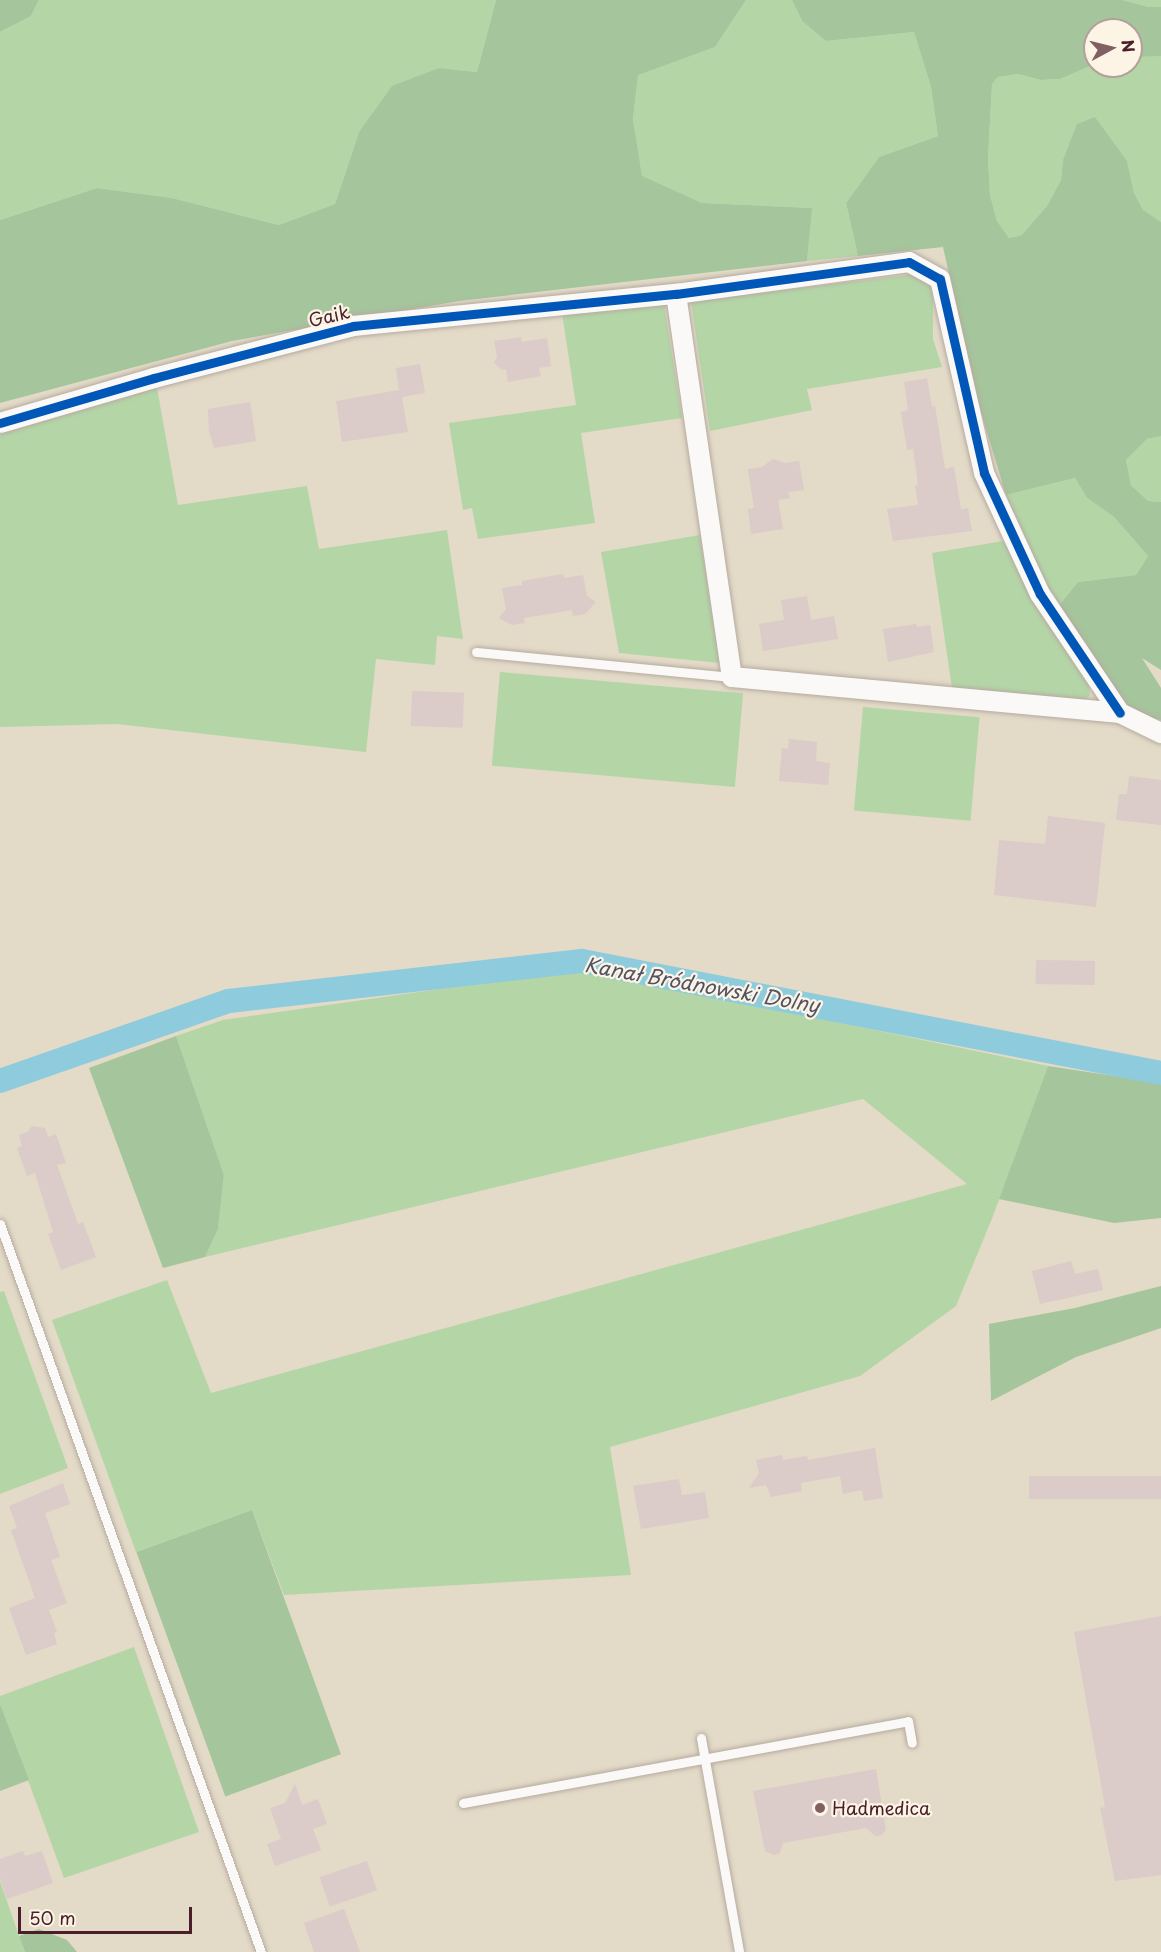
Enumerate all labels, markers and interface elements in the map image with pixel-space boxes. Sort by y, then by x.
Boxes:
north arrow [1083,18,1143,78]
text: N [1116,38,1142,54]
street label: Gaik [306,301,352,331]
water label: Kanał Bródnowski Dolny [583,953,821,1017]
place label: Hadmedica [832,1797,930,1819]
marker: Hadmedica [813,1801,827,1815]
scale bar [21,1895,195,1933]
text: 50 m [29,1904,76,1931]

